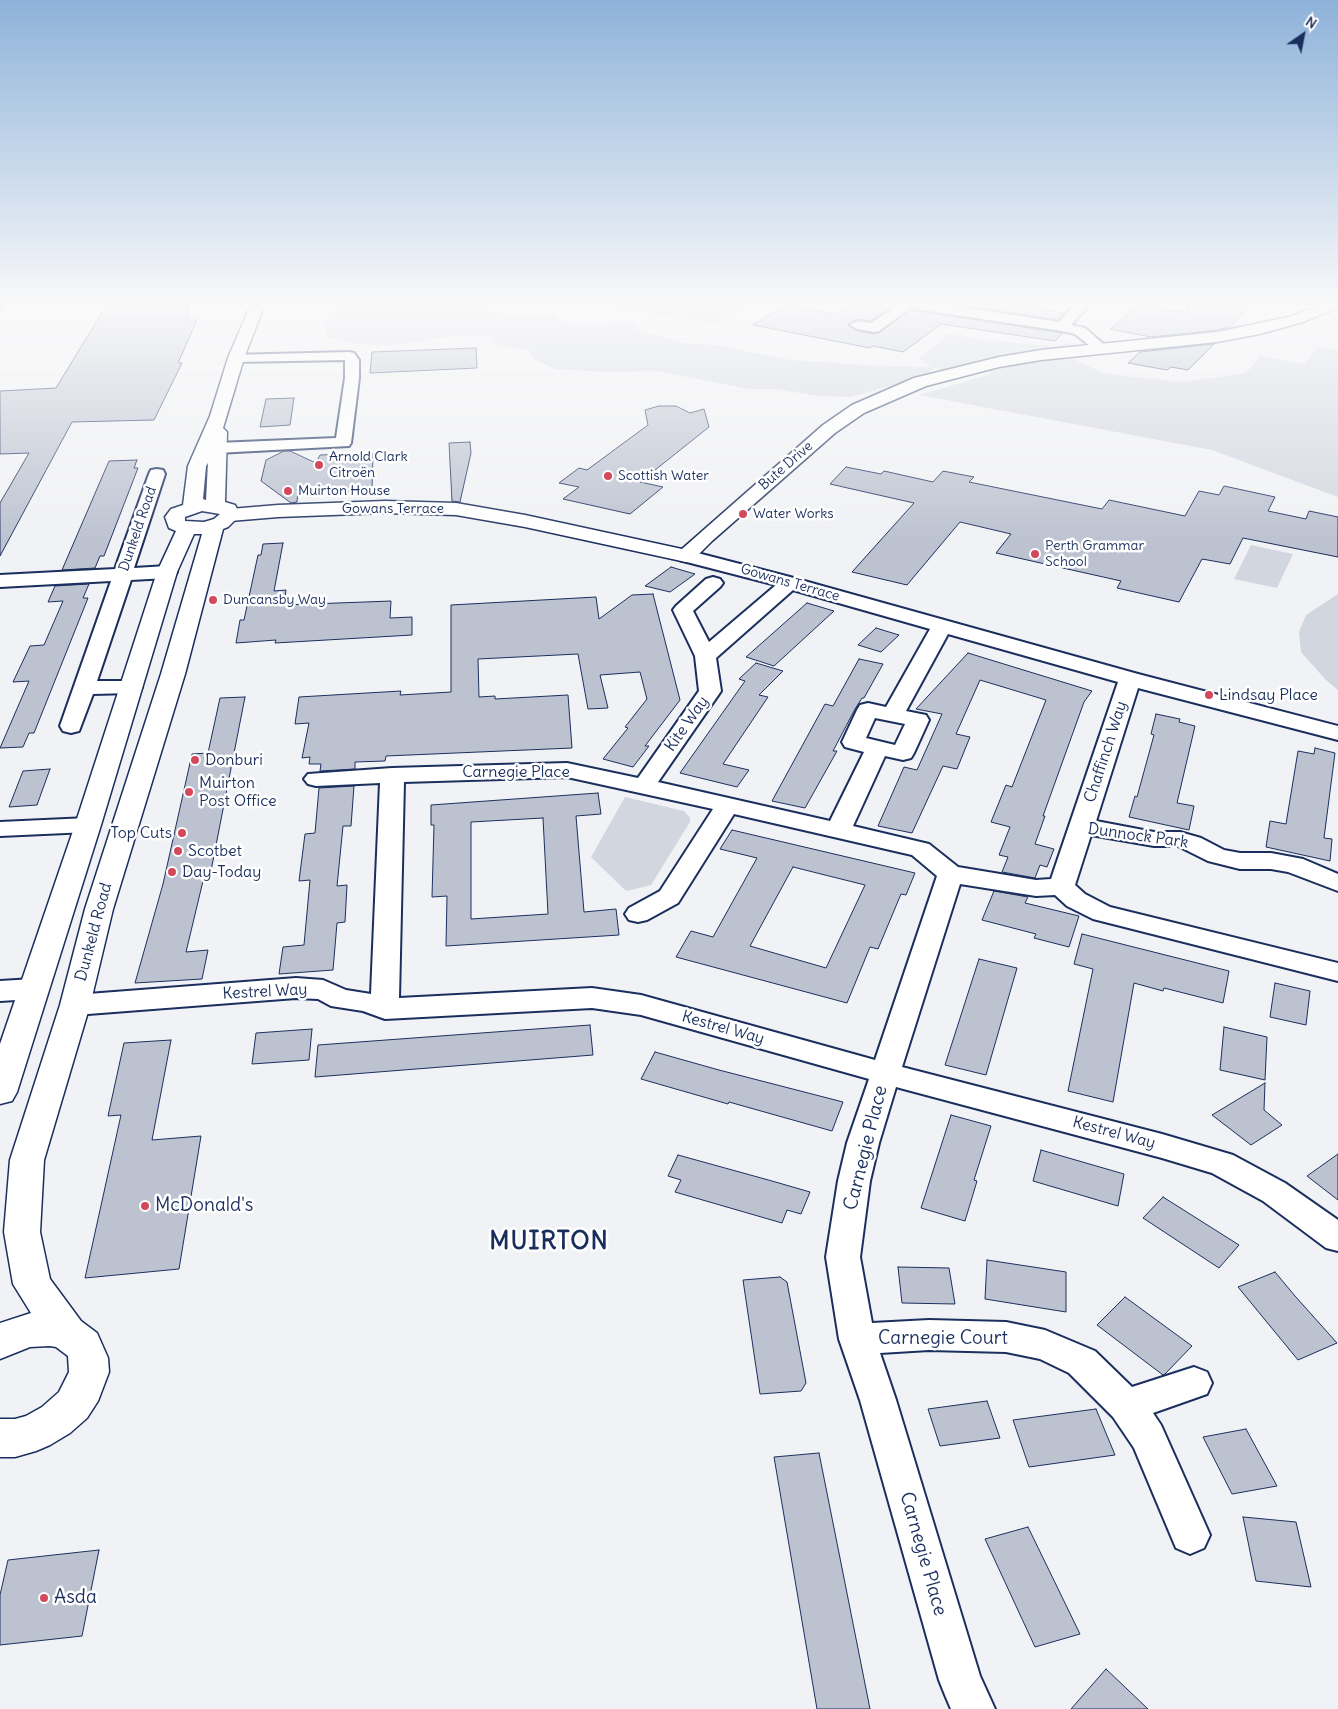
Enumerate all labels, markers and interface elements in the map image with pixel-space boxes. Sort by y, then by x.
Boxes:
north arrow [1278,10,1328,60]
text: N [1302,12,1320,33]
street label: Bute Drive [756,438,816,494]
place label: Arnold Clark Citroën [329,449,408,482]
marker: Arnold Clark Citroën [313,459,325,471]
place label: Scottish Water [618,468,709,484]
marker: Scottish Water [602,470,614,482]
place label: Muirton House [298,483,390,499]
street label: Dunkeld Road [116,485,160,573]
marker: Muirton House [282,485,294,497]
street label: Gowans Terrace [342,501,444,517]
place label: Water Works [753,506,834,522]
marker: Water Works [737,508,749,520]
place label: Perth Grammar School [1045,538,1144,570]
marker: Perth Grammar School [1029,548,1041,560]
street label: Gowans Terrace [739,561,841,605]
place label: Duncansby Way [223,592,326,608]
marker: Duncansby Way [207,594,219,606]
place label: Lindsay Place [1219,685,1318,705]
marker: Lindsay Place [1203,689,1215,701]
street label: Kite Way [661,693,713,755]
street label: Chaffinch Way [1081,699,1131,805]
place label: Donburi [205,750,263,770]
marker: Donburi [189,754,201,766]
street label: Carnegie Place [462,762,570,782]
place label: Muirton Post Office [199,773,277,811]
marker: Muirton Post Office [183,786,195,798]
street label: Dunnock Park [1086,819,1190,853]
place label: Top Cuts [110,823,172,843]
marker: Top Cuts [176,827,188,839]
place label: Scotbet [188,841,242,861]
marker: Scotbet [172,845,184,857]
place label: Day-Today [182,862,261,882]
marker: Day-Today [166,866,178,878]
street label: Dunkeld Road [72,881,116,983]
street label: Kestrel Way [222,980,308,1004]
street label: Kestrel Way [679,1007,767,1049]
street label: Carnegie Place [839,1083,893,1213]
street label: Kestrel Way [1070,1113,1158,1153]
place label: McDonald's [155,1195,253,1217]
marker: McDonald's [139,1200,151,1212]
district label: MUIRTON [488,1227,610,1257]
street label: Carnegie Court [878,1328,1008,1350]
street label: Carnegie Place [894,1489,952,1619]
place label: Asda [54,1587,97,1609]
marker: Asda [38,1592,50,1604]

